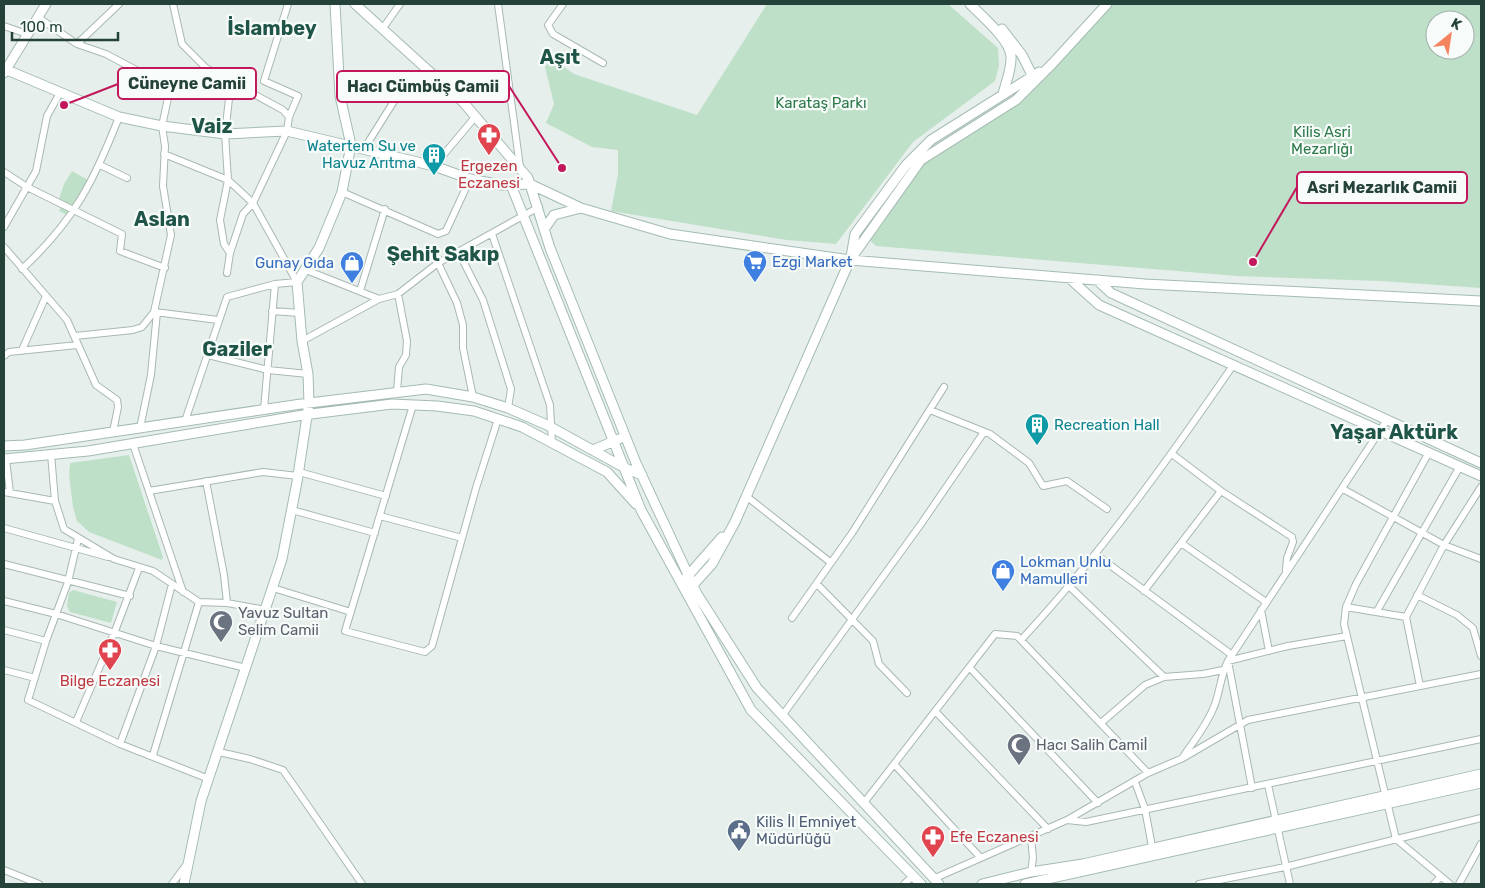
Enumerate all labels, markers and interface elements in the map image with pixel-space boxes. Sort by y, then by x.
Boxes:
scale bar [12,10,119,42]
north arrow [1425,10,1475,60]
text: K [1448,14,1465,34]
district label: İslambey [227,16,317,40]
text: 100 m [20,18,62,36]
district label: Aşıt [540,45,580,69]
callout: Cüneyne Camii [118,68,256,99]
callout: Hacı Cümbüş Camii [337,71,509,102]
text: Cüneyne Camii [128,74,246,93]
text: Hacı Cümbüş Camii [347,77,499,96]
park label: Karataş Parkı [775,94,867,112]
district label: Vaiz [191,114,233,138]
pharmacy icon: Ergezen Eczanesi [476,122,502,156]
park label: Kilis Asri Mezarlığı [1291,123,1353,158]
place label: Watertem Su ve Havuz Arıtma [307,137,416,172]
building icon: Watertem Su ve Havuz Arıtma [421,142,447,176]
place label: Ergezen Eczanesi [458,157,520,192]
callout: Asri Mezarlık Camii [1297,172,1467,203]
text: Asri Mezarlık Camii [1307,178,1457,197]
district label: Aslan [134,207,190,231]
district label: Şehit Sakıp [387,242,499,266]
supermarket icon: Ezgi Market [742,249,768,283]
shop icon: Gunay Gıda [339,250,365,284]
place label: Ezgi Market [772,253,853,271]
place label: Gunay Gıda [255,254,334,272]
district label: Gaziler [202,337,272,361]
building icon: Recreation Hall [1024,412,1050,446]
place label: Recreation Hall [1054,416,1160,434]
district label: Yaşar Aktürk [1330,420,1458,444]
place label: Lokman Unlu Mamulleri [1020,553,1111,588]
shop icon: Lokman Unlu Mamulleri [990,558,1016,592]
place label: Yavuz Sultan Selim Camii [238,604,328,639]
mosque icon: Yavuz Sultan Selim Camii [208,609,234,643]
pharmacy icon: Bilge Eczanesi [97,637,123,671]
place label: Bilge Eczanesi [60,672,160,690]
mosque icon: Hacı Salih Camiİ [1006,732,1032,766]
place label: Hacı Salih Camiİ [1036,736,1148,754]
place label: Kilis İl Emniyet Müdürlüğü [756,813,856,848]
public building icon: Kilis İl Emniyet Müdürlüğü [726,818,752,852]
pharmacy icon: Efe Eczanesi [920,824,946,858]
place label: Efe Eczanesi [950,828,1039,846]

